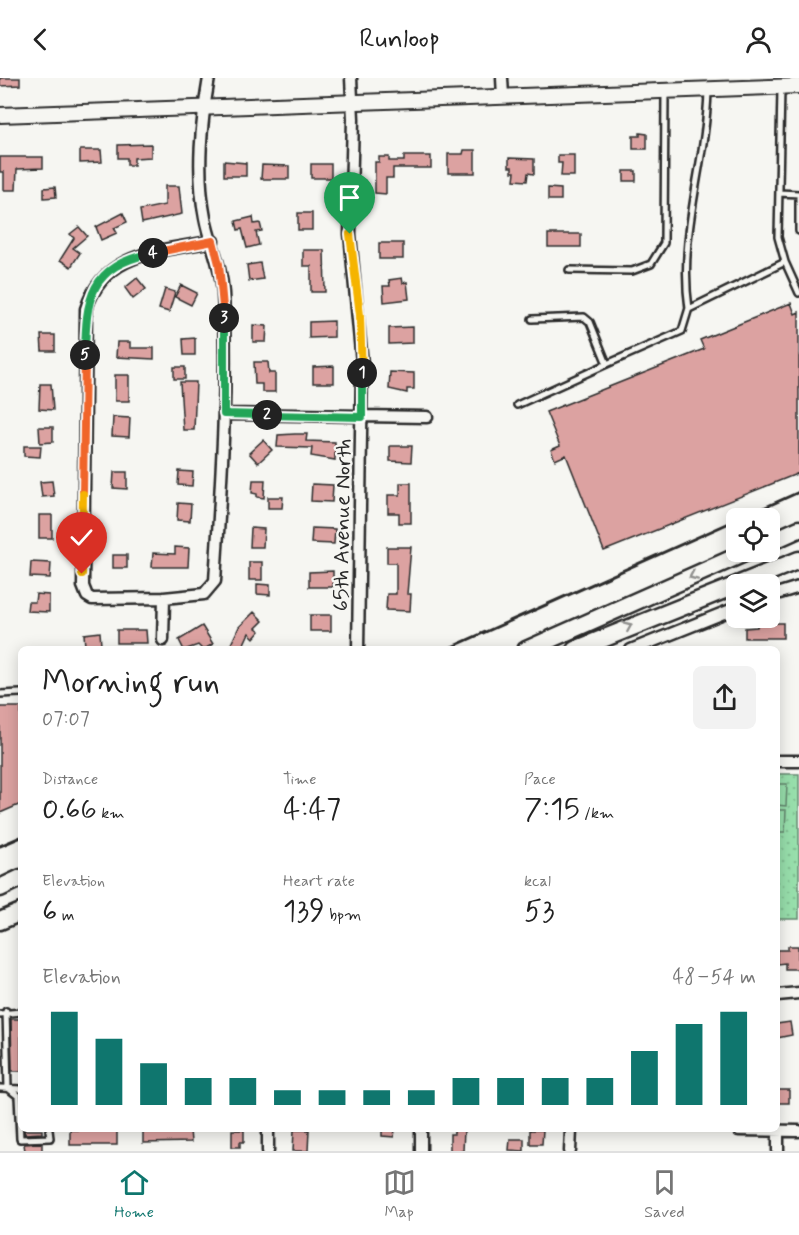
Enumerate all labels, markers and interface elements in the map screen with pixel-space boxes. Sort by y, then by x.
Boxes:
text: Runloop [359,22,440,57]
icon: back [24,23,57,56]
icon: person [742,23,775,56]
pin [324,172,375,234]
icon: arrive [333,181,366,214]
pin: 4 [138,238,168,268]
text: 4 [148,242,158,263]
pin: 3 [209,303,239,333]
text: 3 [220,307,228,328]
pin: 5 [70,340,100,370]
text: 5 [80,344,90,365]
pin: 1 [347,358,377,388]
text: 1 [358,362,366,383]
pin: 2 [252,400,282,430]
text: 2 [263,404,271,425]
street label: 65th Avenue North [327,438,359,612]
map controls [726,508,780,628]
button: locate [726,508,780,562]
pin [56,512,107,574]
icon: check [65,521,98,554]
one-way arrow [689,568,700,580]
button: layers [726,574,780,628]
one-way arrow [622,621,633,633]
text: Morning run [42,661,220,705]
button: share [693,666,756,729]
text: 07:07 [42,706,90,733]
text: Distance [42,769,98,790]
text: Time [283,769,317,790]
text: Pace [524,769,556,790]
text: 0.66 [42,790,97,829]
text: 4:47 [283,790,341,829]
text: 7:15 [524,790,580,829]
text: km [97,803,125,824]
text: /km [580,803,614,824]
text: Elevation [42,871,105,892]
text: Heart rate [283,871,355,892]
text: kcal [524,871,551,892]
text: 6 [42,892,57,931]
text: 139 [283,892,325,931]
text: 53 [524,892,555,931]
text: m [57,905,74,926]
text: bpm [325,905,361,926]
text: Elevation [42,964,121,991]
text: 48–54 m [673,964,756,991]
tab: Home [114,1166,154,1223]
tab: Map [383,1166,416,1223]
tab: Saved [644,1166,685,1223]

